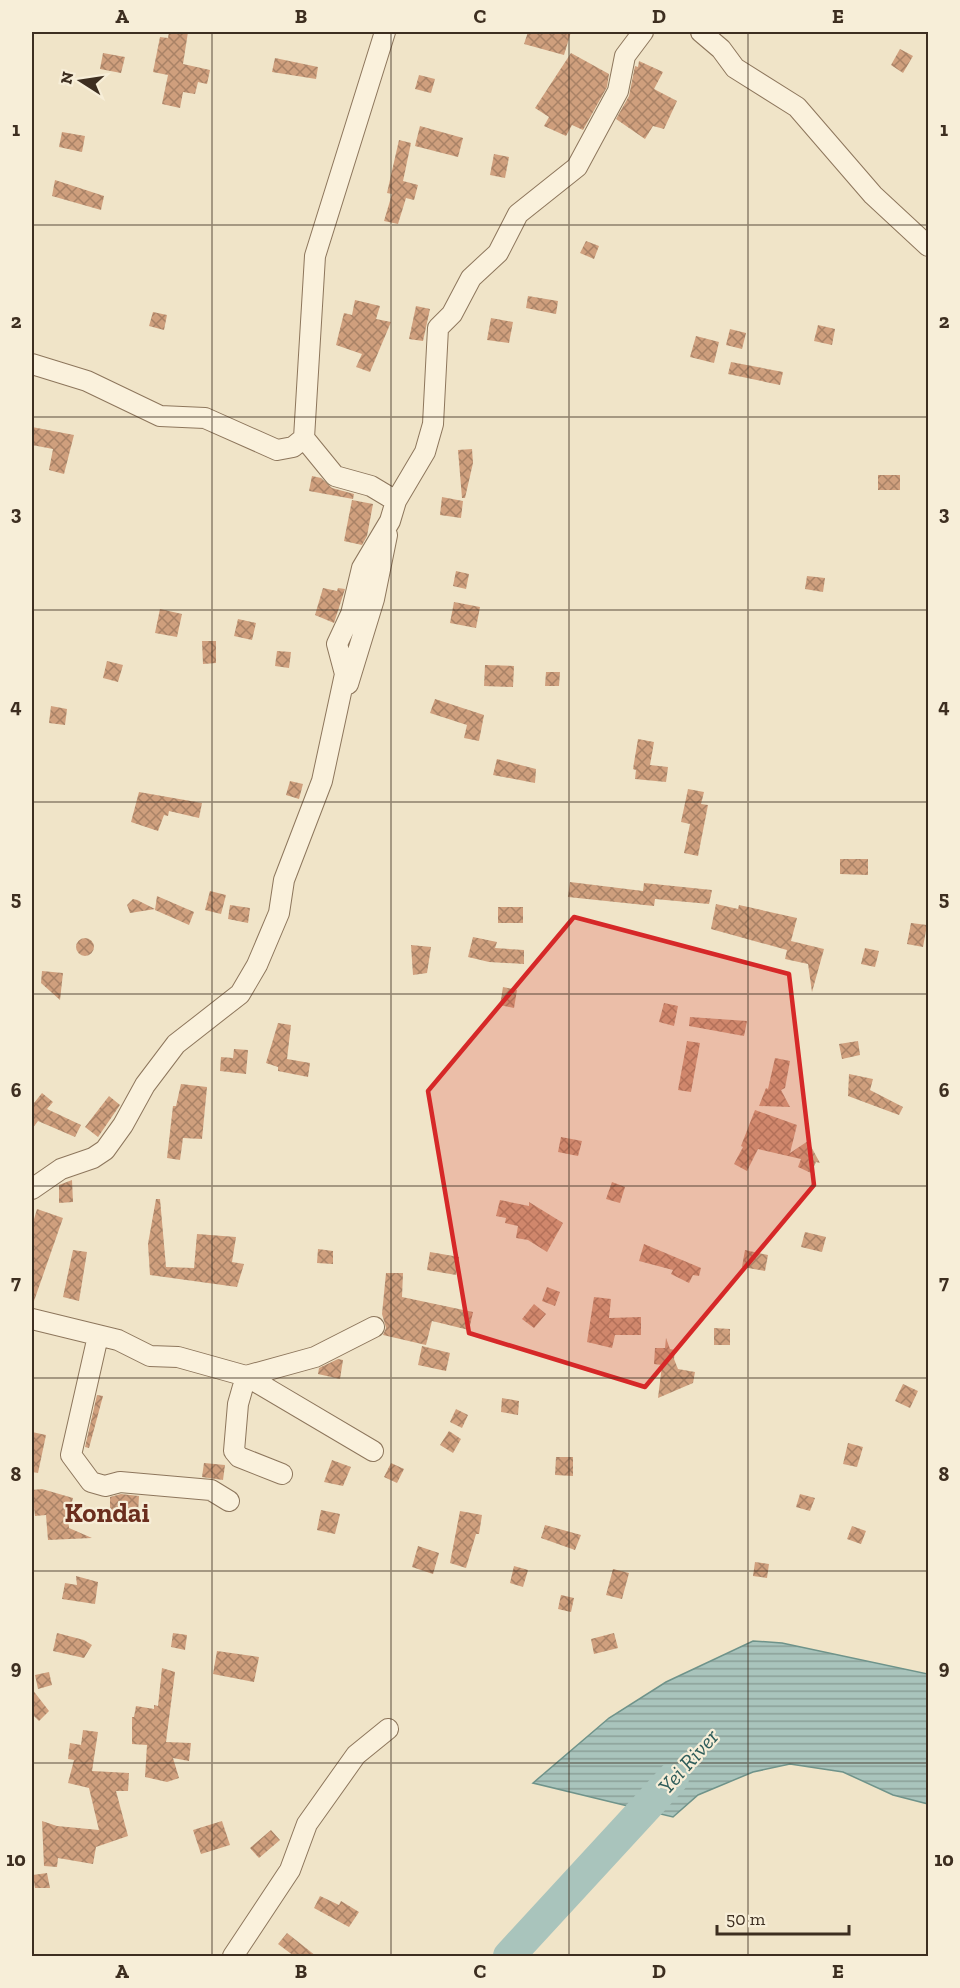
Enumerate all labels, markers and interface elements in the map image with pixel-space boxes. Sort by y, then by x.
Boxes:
text: A [115,4,129,28]
text: B [295,4,307,28]
text: C [474,4,487,28]
text: D [652,4,666,28]
text: E [832,4,844,28]
north arrow [51,51,111,111]
text: N [56,70,77,86]
text: 1 [12,117,20,141]
text: 1 [940,117,948,141]
text: 2 [11,309,22,333]
text: 2 [939,309,950,333]
text: 3 [11,501,22,525]
text: 3 [939,501,950,525]
text: 4 [10,694,22,718]
text: 4 [938,694,950,718]
text: 5 [11,886,21,910]
text: 5 [939,886,949,910]
text: 6 [11,1078,22,1102]
text: 6 [939,1078,950,1102]
text: 7 [11,1270,21,1294]
text: 7 [939,1270,949,1294]
text: 8 [11,1462,22,1486]
text: 8 [939,1462,950,1486]
district label: Kondai [64,1497,150,1529]
text: 9 [11,1655,22,1679]
text: 9 [939,1655,950,1679]
water label: Yei River [652,1723,725,1799]
text: 10 [6,1847,26,1871]
text: 10 [934,1847,954,1871]
scale bar [717,1898,849,1936]
text: 50 m [726,1908,766,1930]
text: A [115,1959,129,1983]
text: B [295,1959,307,1983]
text: C [474,1959,487,1983]
text: D [652,1959,666,1983]
text: E [832,1959,844,1983]

